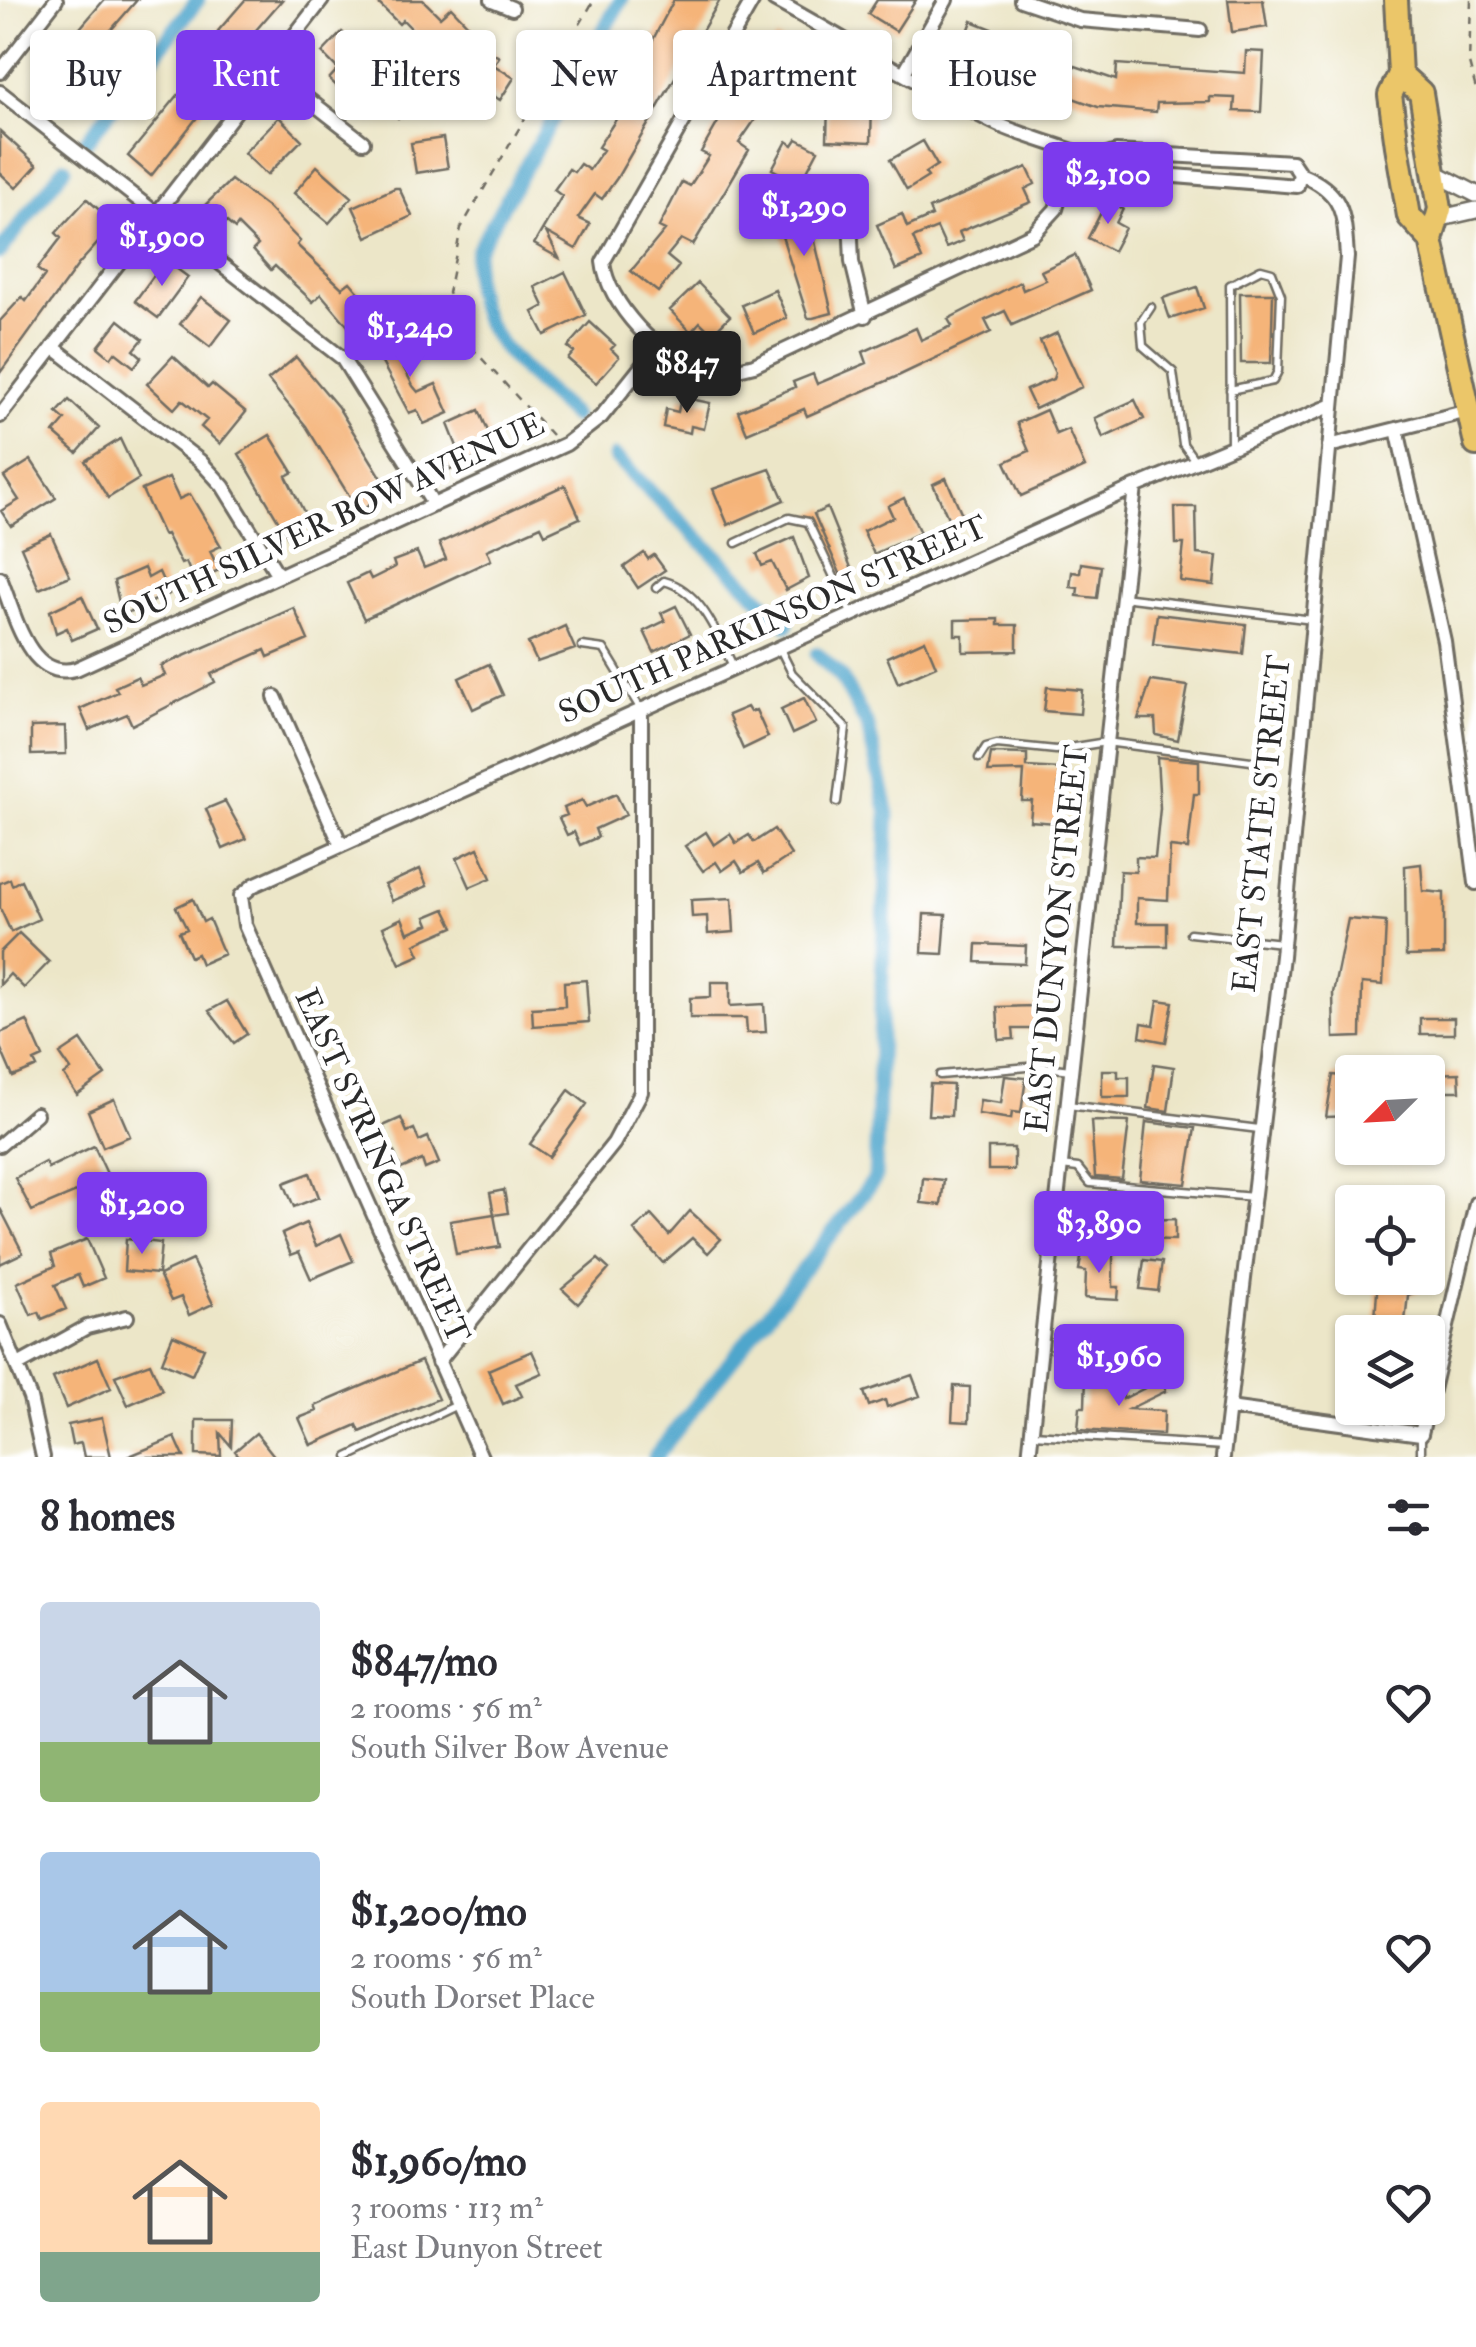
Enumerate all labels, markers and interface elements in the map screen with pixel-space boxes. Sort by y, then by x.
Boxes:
chip: Buy [30,30,156,120]
chip: Rent [176,30,315,120]
chip: Filters [335,30,496,120]
chip: New [516,30,653,120]
chip: Apartment [673,30,892,120]
chip: House [912,30,1072,120]
pin: $2,100 [1027,142,1189,227]
text: $2,100 [1065,154,1151,194]
pin: $1,290 [723,174,885,259]
text: $1,290 [761,186,847,226]
pin: $1,900 [81,204,243,289]
text: $1,900 [119,216,205,256]
pin: $1,240 [329,295,491,380]
text: $1,240 [366,307,454,347]
pin: $847 [628,331,746,416]
text: $847 [655,343,719,383]
street label: SOUTH SILVER BOW AVENUE [97,404,551,644]
street label: SOUTH PARKINSON STREET [552,507,994,733]
street label: EAST STATE STREET [1224,653,1300,995]
street label: EAST DUNYON STREET [1017,743,1097,1135]
street label: EAST SYRINGA STREET [286,982,478,1350]
north arrow [1335,1055,1445,1165]
map controls [1335,1055,1445,1425]
pin: $1,200 [61,1172,223,1257]
text: $1,200 [99,1184,185,1224]
button: locate [1335,1185,1445,1295]
pin: $3,890 [1018,1191,1180,1276]
text: $3,890 [1056,1203,1142,1243]
button: layers [1335,1315,1445,1425]
pin: $1,960 [1038,1324,1200,1409]
text: $1,960 [1076,1336,1162,1376]
icon: filters [1381,1490,1436,1545]
text: 8 homes [40,1491,175,1543]
text: $847/mo [350,1636,498,1688]
icon: home [120,1642,240,1762]
icon: heart [1381,1675,1436,1730]
text: 2 rooms · 56 m² [350,1688,542,1728]
text: South Silver Bow Avenue [350,1728,669,1768]
text: $1,200/mo [350,1886,527,1938]
icon: home [120,1892,240,2012]
icon: heart [1381,1925,1436,1980]
text: 2 rooms · 56 m² [350,1938,542,1978]
text: South Dorset Place [350,1978,595,2018]
text: $1,960/mo [350,2136,527,2188]
icon: home [120,2142,240,2262]
icon: heart [1381,2175,1436,2230]
text: 3 rooms · 113 m² [350,2188,543,2228]
text: East Dunyon Street [350,2228,603,2268]

